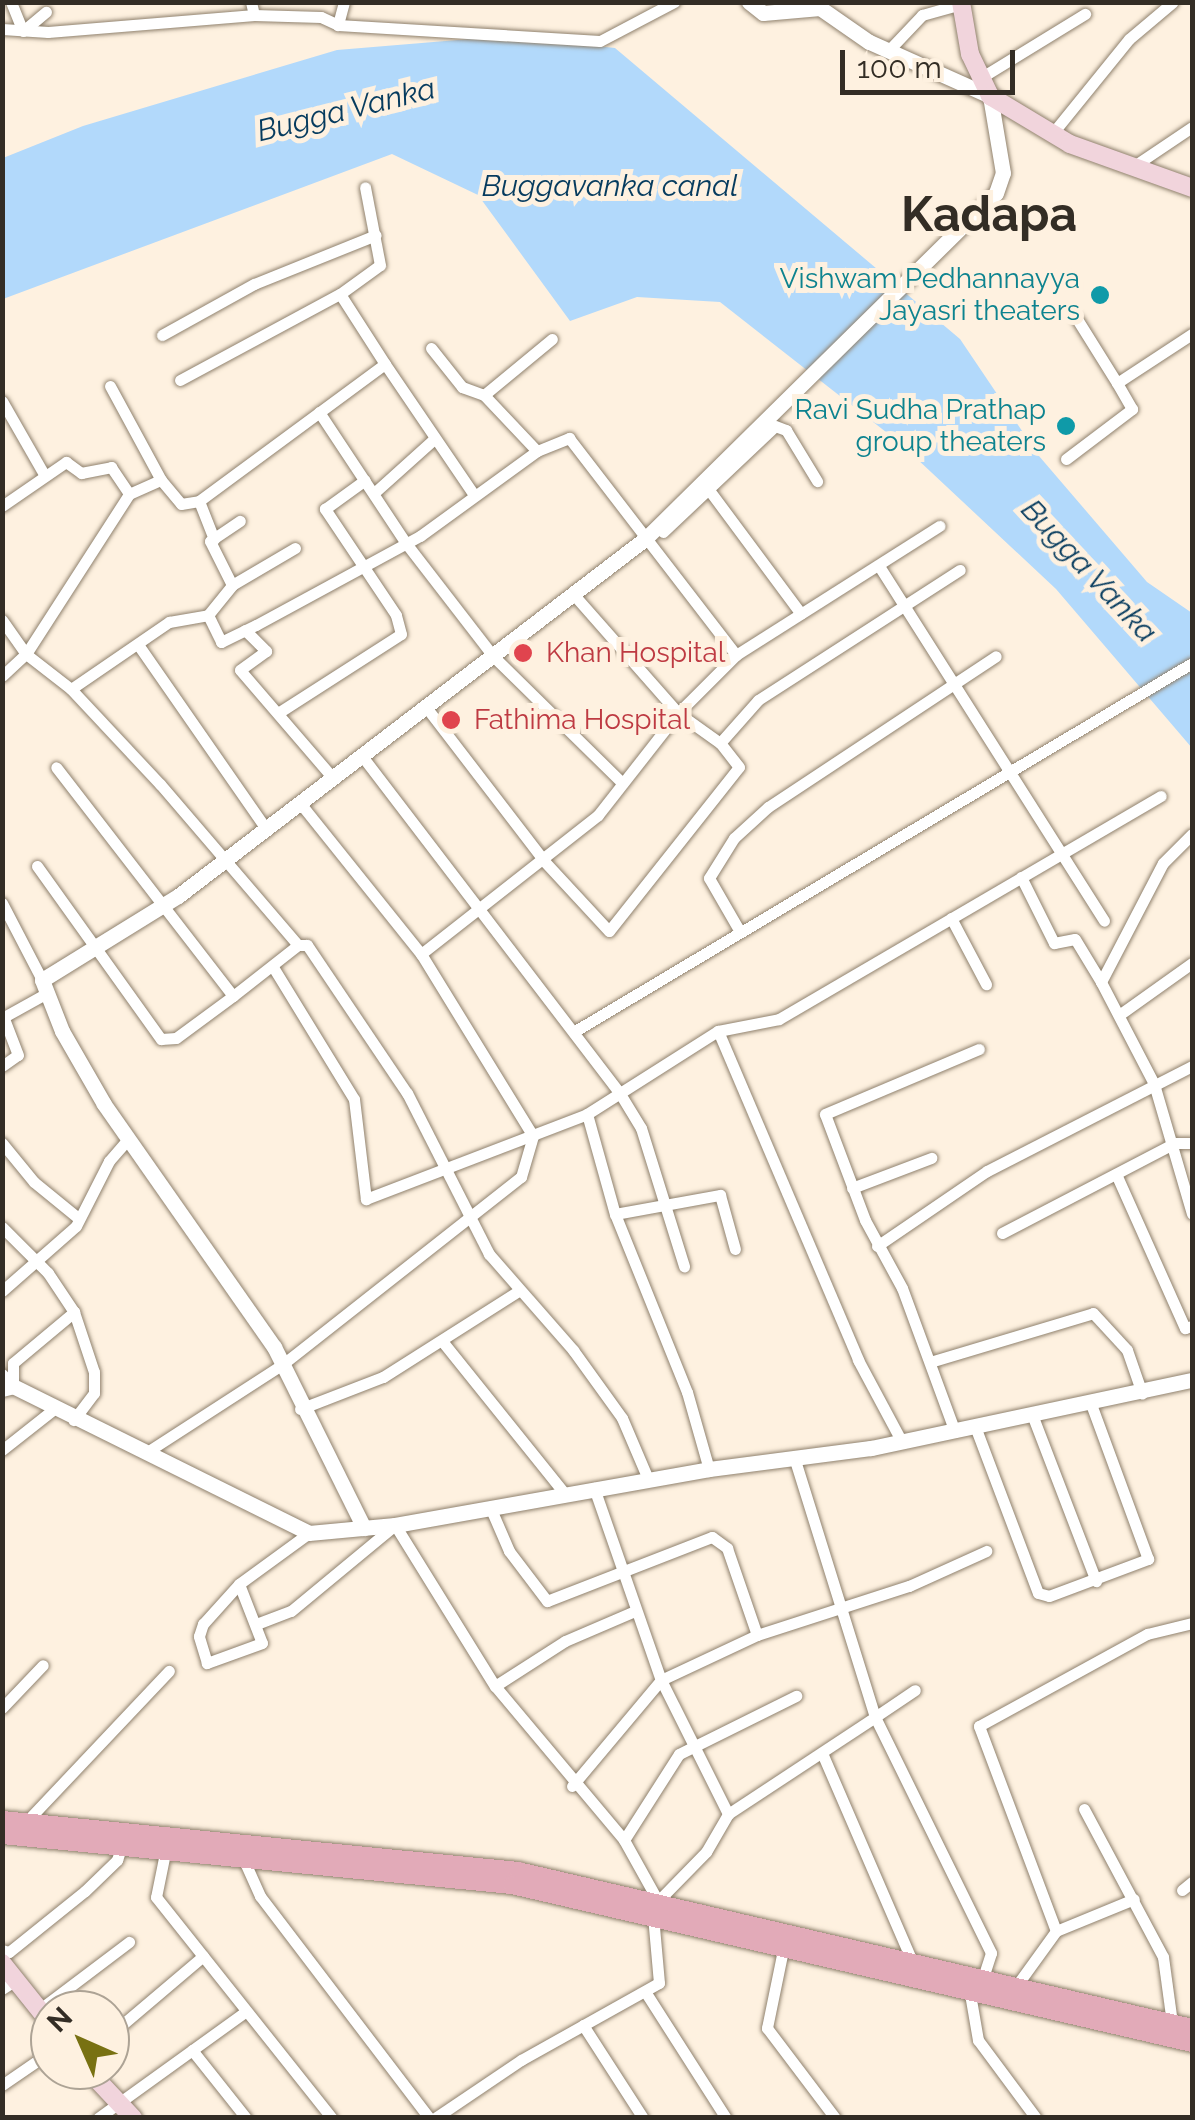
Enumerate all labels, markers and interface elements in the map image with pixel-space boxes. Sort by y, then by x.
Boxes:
scale bar [845,30,1020,92]
text: 100 m [857,50,942,85]
water label: Bugga Vanka [253,70,439,150]
water label: Buggavanka canal [482,168,738,204]
district label: Kadapa [901,186,1077,244]
place label: Vishwam Pedhannayya Jayasri theaters [780,262,1080,328]
marker: Vishwam Pedhannayya Jayasri theaters [1089,284,1111,306]
place label: Ravi Sudha Prathap group theaters [795,393,1046,459]
marker: Ravi Sudha Prathap group theaters [1055,415,1077,437]
water label: Bugga Vanka [1013,492,1165,650]
place label: Khan Hospital [546,636,725,670]
marker: Khan Hospital [510,640,536,666]
place label: Fathima Hospital [474,703,690,737]
marker: Fathima Hospital [438,707,464,733]
north arrow [30,1990,130,2090]
text: N [41,2001,79,2039]

